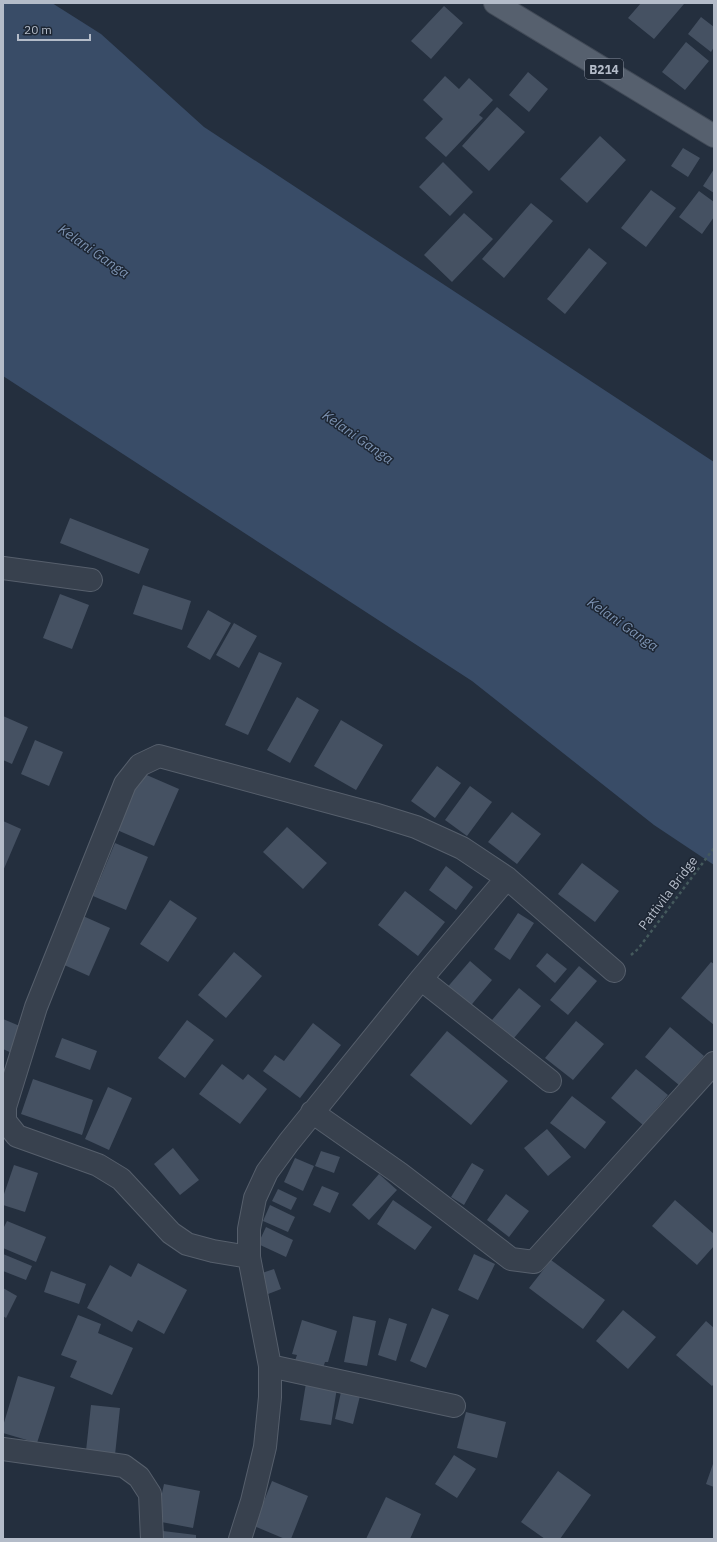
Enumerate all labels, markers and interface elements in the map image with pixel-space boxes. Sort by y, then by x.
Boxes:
scale bar [18,16,90,42]
text: 20 m [24,22,52,37]
road number: B214 [585,59,623,79]
water label: Kelani Ganga [55,220,133,282]
water label: Kelani Ganga [319,406,397,468]
water label: Kelani Ganga [584,593,662,655]
street label: Pattivila Bridge [635,853,701,933]

